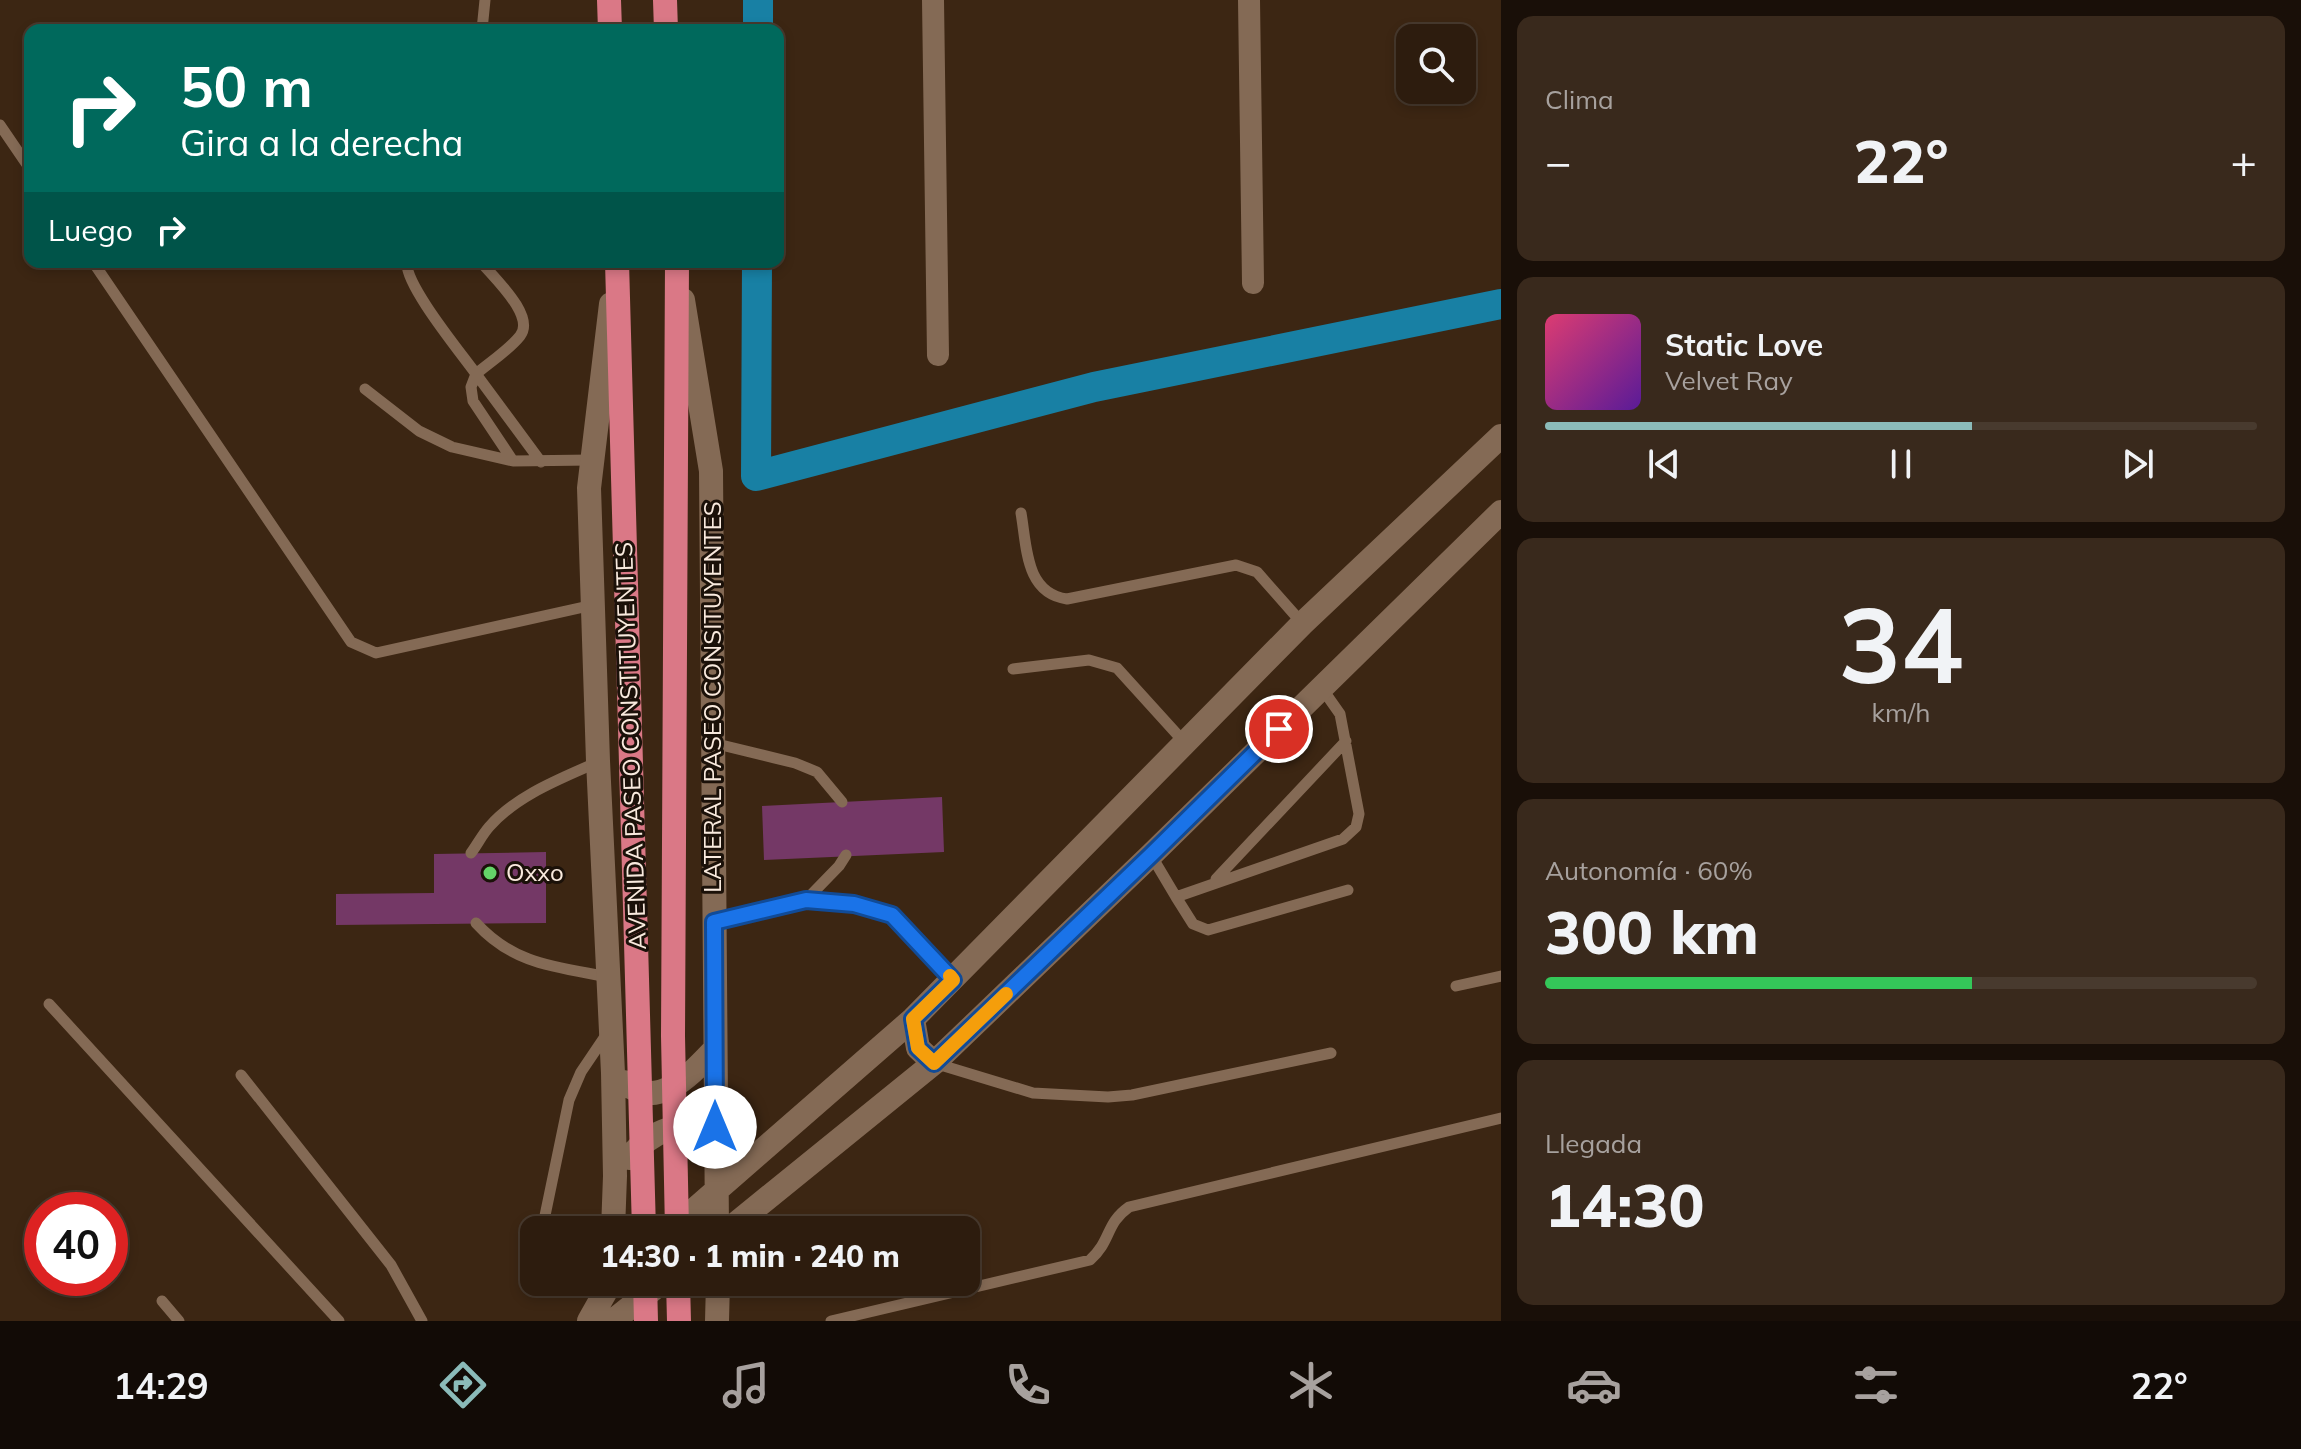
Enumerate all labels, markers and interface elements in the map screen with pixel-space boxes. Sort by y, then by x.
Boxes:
map controls [1396,24,1476,104]
button: search [1396,24,1476,104]
text: 50 m [180,51,313,121]
icon: right [48,56,152,160]
text: Clima [1545,83,1614,116]
text: Gira a la derecha [180,120,463,165]
text: 22° [1853,123,1949,198]
text: − [1545,134,1571,189]
text: + [2231,134,2257,189]
icon: right [149,208,193,252]
text: Luego [48,211,133,249]
text: Static Love [1665,326,1823,364]
text: Velvet Ray [1665,364,1793,397]
icon: previous [1642,442,1686,486]
icon: pause [1879,442,1923,486]
icon: next [2116,442,2160,486]
street label: LATERAL PASEO CONSITUYENTES [697,501,727,893]
street label: AVENIDA PASEO CONSTITUYENTES [608,542,652,950]
text: 34 [1839,578,1963,709]
pin [1245,695,1313,763]
text: km/h [1872,696,1930,729]
icon: arrive [1257,707,1301,751]
text: Autonomía · 60% [1545,854,1753,887]
place label: Oxxo [506,857,564,887]
marker: Oxxo [481,864,499,882]
text: 300 km [1545,894,1759,969]
position arrow [673,1085,757,1169]
text: Llegada [1545,1127,1642,1160]
text: 14:30 [1545,1167,1705,1242]
speed limit sign: 40 [24,1192,128,1296]
text: 14:30 · 1 min · 240 m [600,1237,900,1275]
icon: directions [435,1357,491,1413]
icon: music [718,1357,774,1413]
icon: phone [1000,1357,1056,1413]
icon: climate [1283,1357,1339,1413]
icon: car [1566,1357,1622,1413]
icon: filters [1848,1357,1904,1413]
text: 14:29 [113,1363,209,1408]
text: 22° [2131,1363,2188,1408]

